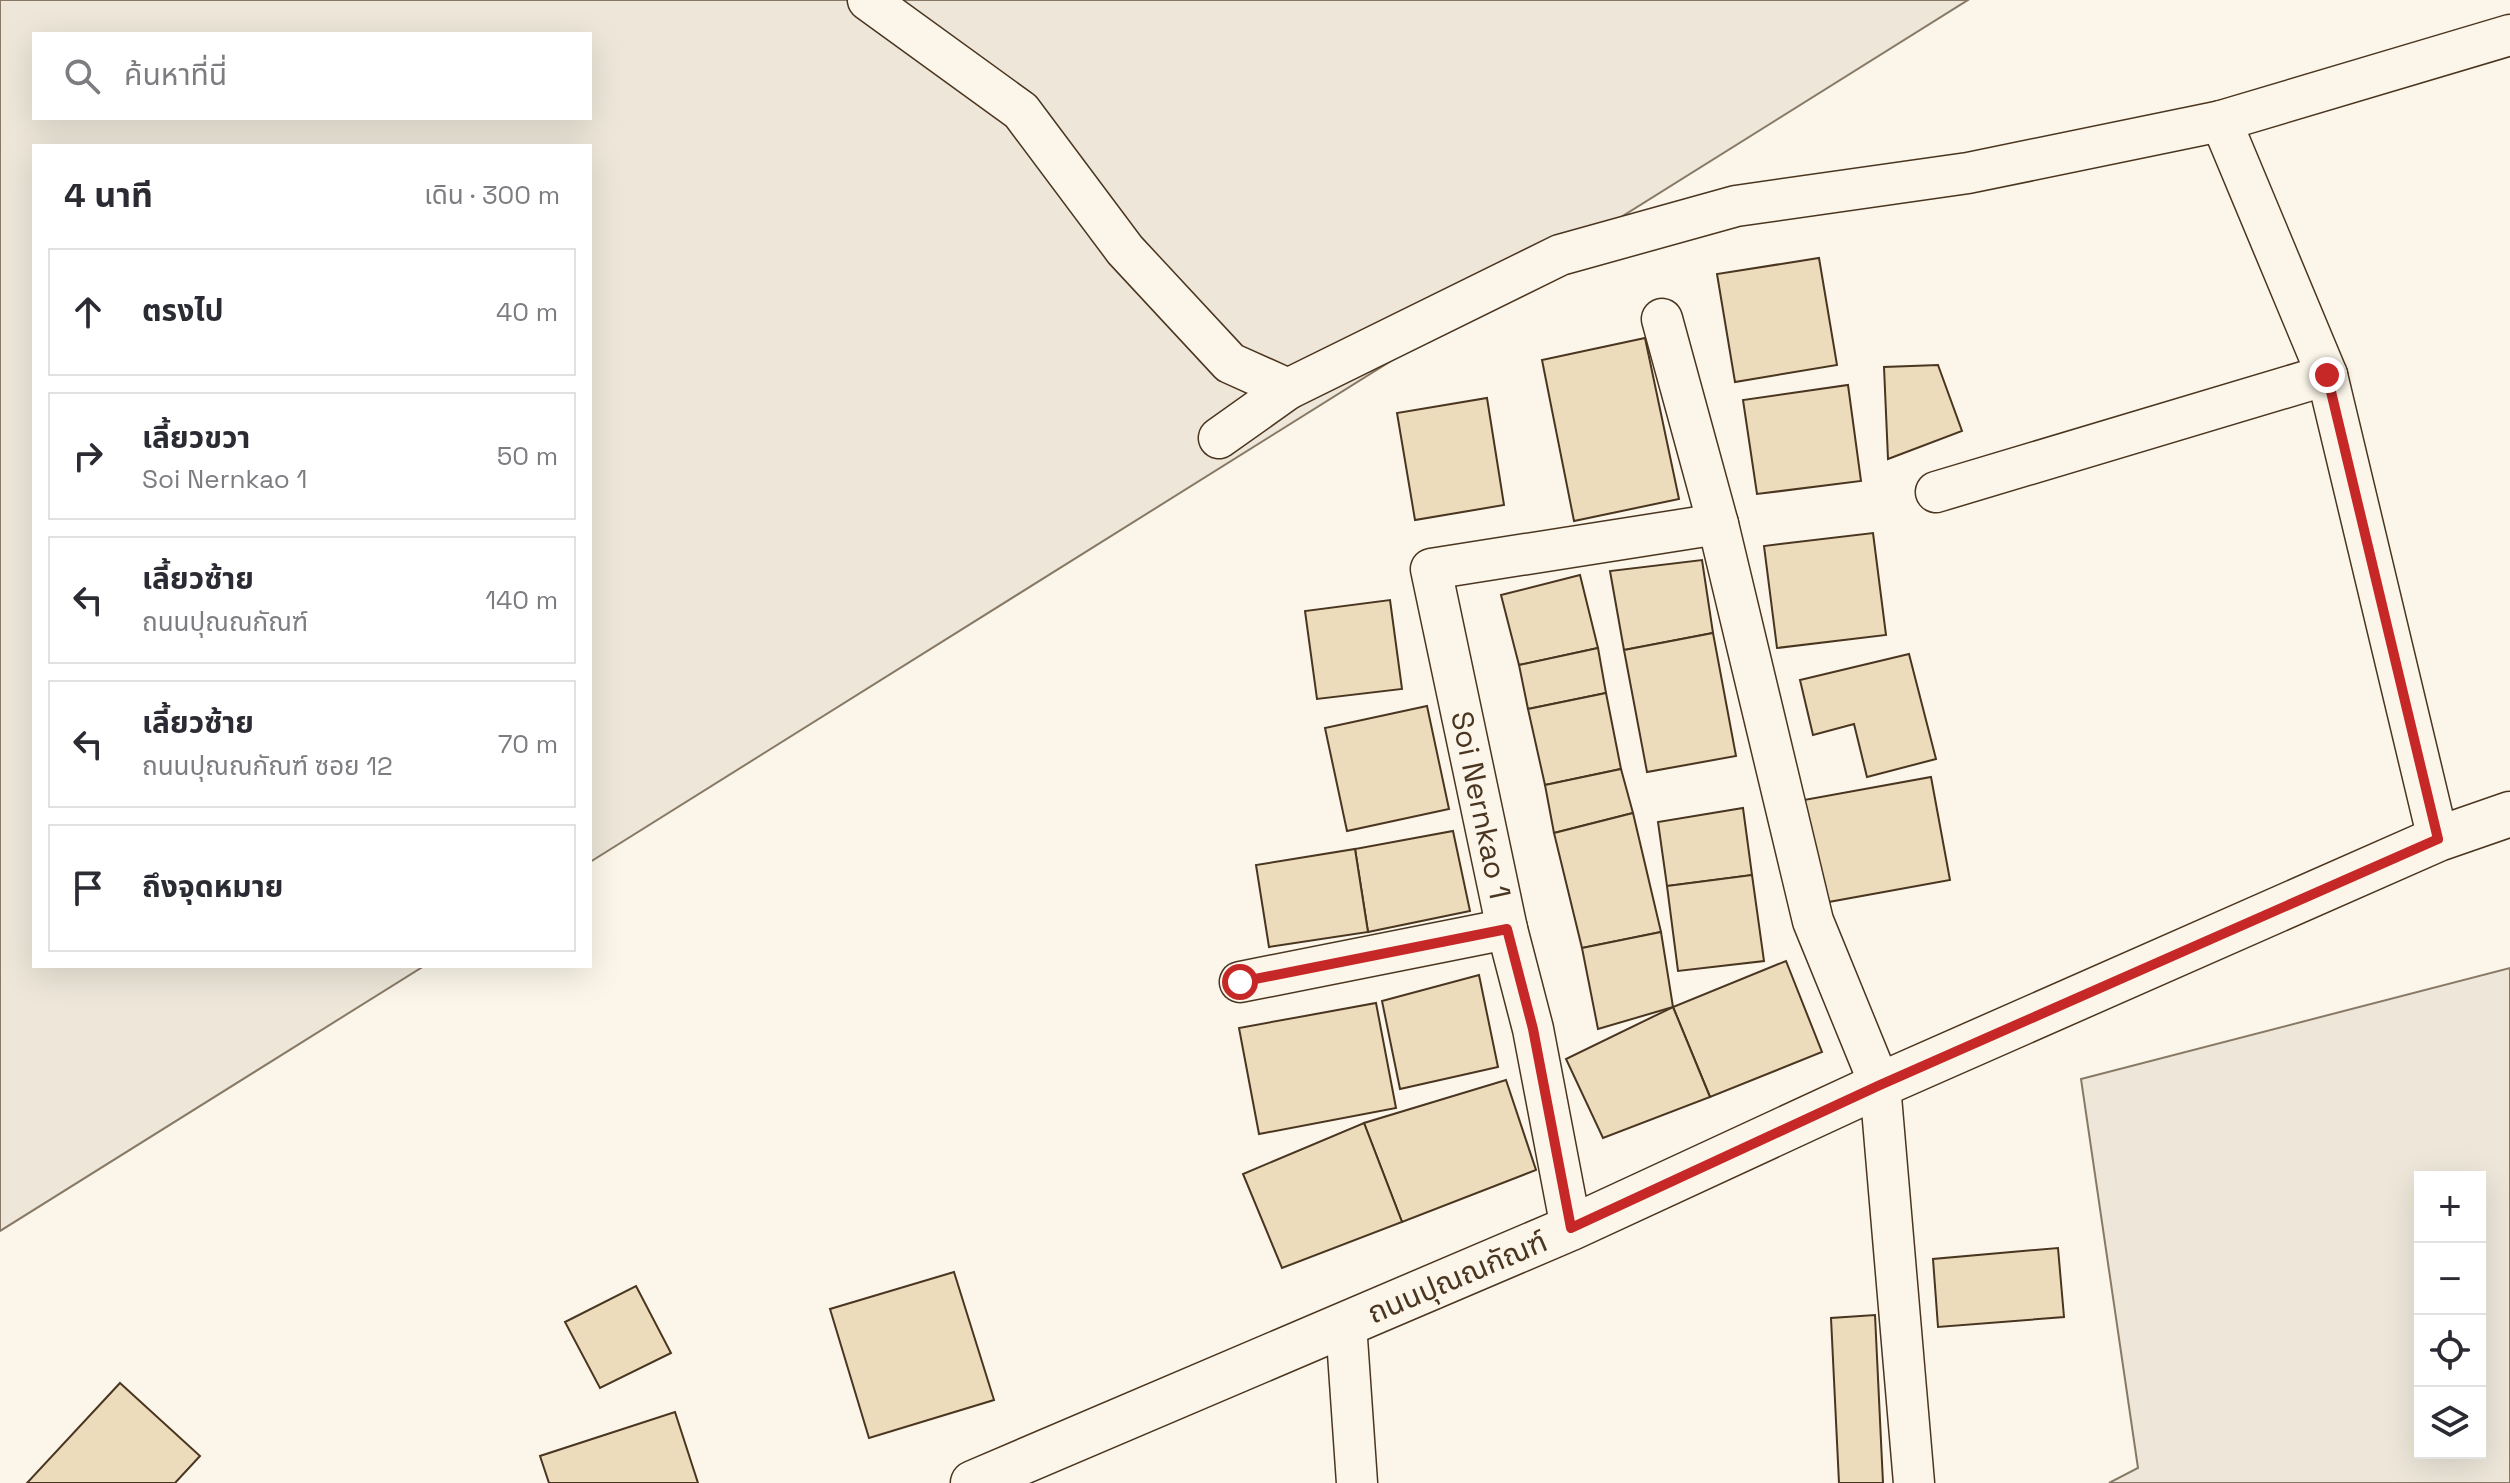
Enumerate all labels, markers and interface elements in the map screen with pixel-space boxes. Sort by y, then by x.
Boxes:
search box [32,32,592,120]
icon: search [60,54,104,98]
text: ค้นหาที่นี่ [124,55,227,94]
text: 4 นาที [64,174,153,217]
text: เดิน · 300 m [424,178,560,212]
icon: ahead [66,290,110,334]
text: ตรงไป [142,291,224,330]
text: 40 m [496,295,558,329]
route end [2309,357,2345,393]
text: เลี้ยวขวา [142,418,250,457]
icon: right [66,434,110,478]
text: 50 m [497,439,558,473]
text: Soi Nernkao 1 [142,462,307,496]
text: เลี้ยวซ้าย [142,559,254,598]
icon: left [66,578,110,622]
text: 140 m [485,583,558,617]
text: ถนนปุณณกัณฑ์ [142,605,308,639]
text: เลี้ยวซ้าย [142,703,254,742]
street label: Soi Nernkao 1 [1442,708,1520,902]
icon: left [66,722,110,766]
text: 70 m [498,727,558,761]
text: ถนนปุณณกัณฑ์ ซอย 12 [142,749,393,783]
icon: arrive [66,866,110,910]
text: ถึงจุดหมาย [142,867,283,906]
route start [1222,964,1258,1000]
map controls [2414,1171,2486,1459]
button: + [2414,1171,2486,1243]
street label: ถนนปุณณกัณฑ์ [1361,1222,1553,1332]
button: − [2414,1243,2486,1315]
button: locate [2414,1315,2486,1387]
button: layers [2414,1387,2486,1459]

